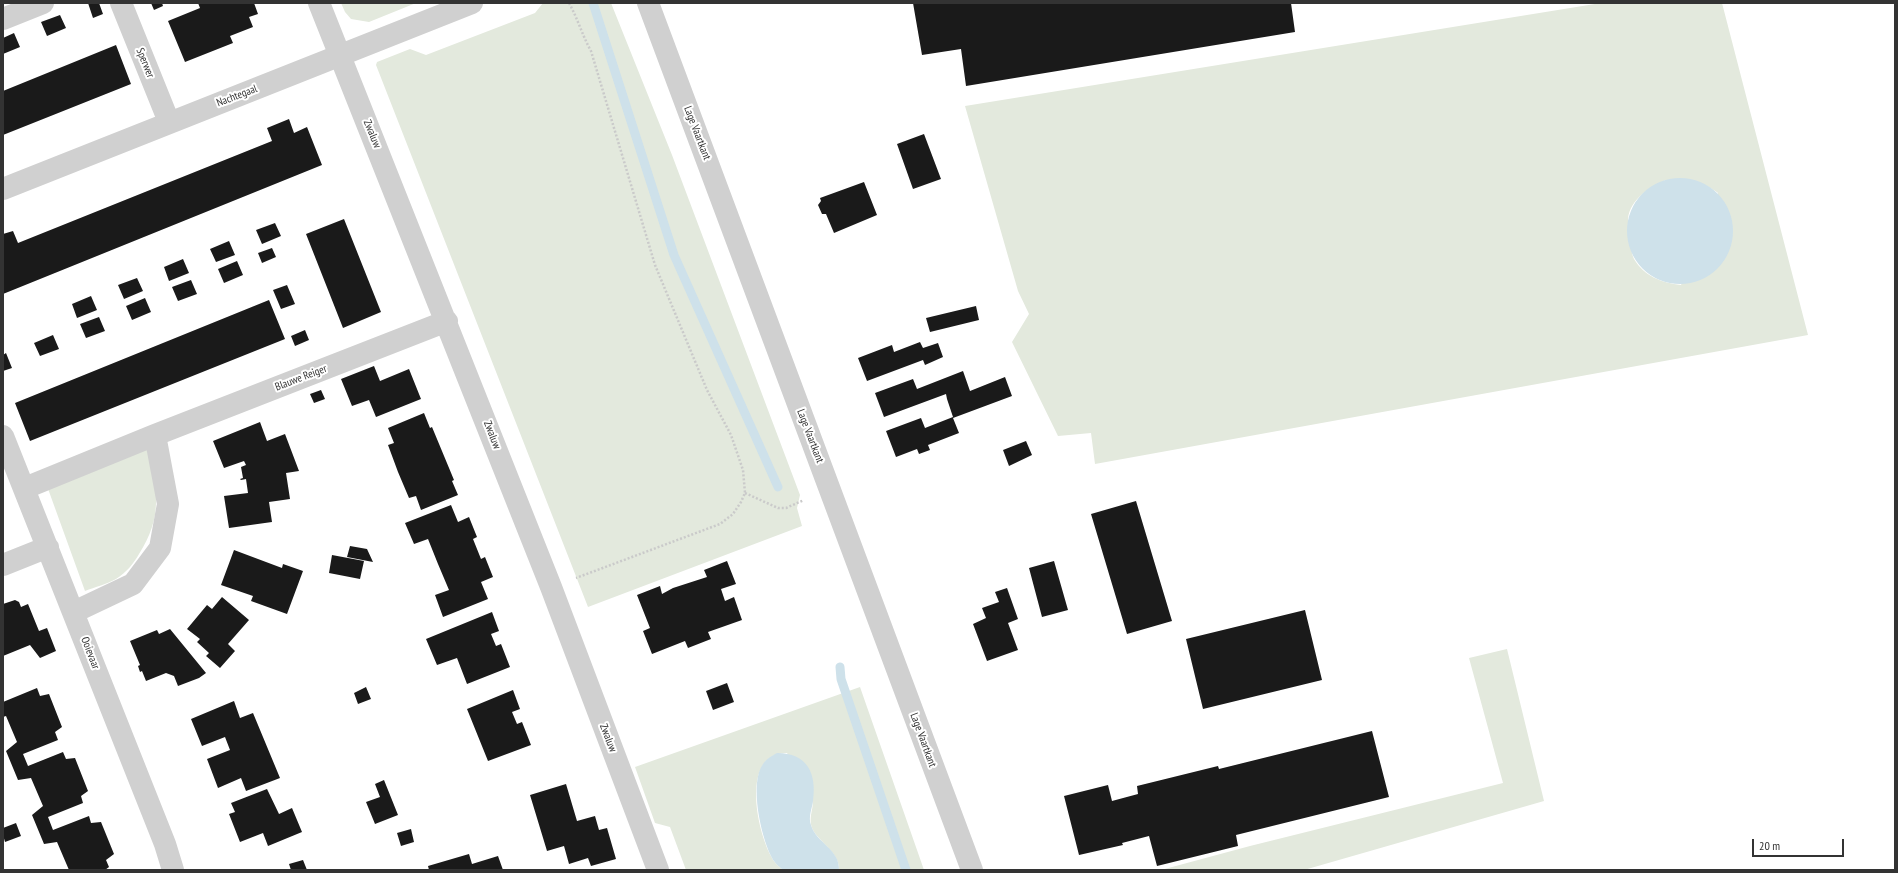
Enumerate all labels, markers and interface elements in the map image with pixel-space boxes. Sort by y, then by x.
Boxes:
street label: Sperwer [133,46,157,80]
street label: Nachtegaal [215,82,259,110]
street label: Lage Vaartkant [681,104,713,162]
street label: Zwaluw [360,118,384,150]
street label: Blauwe Reiger [273,362,329,394]
street label: Lage Vaartkant [794,407,826,465]
street label: Zwaluw [481,419,503,451]
street label: Ooievaar [78,635,102,671]
street label: Lage Vaartkant [907,711,939,769]
street label: Zwaluw [597,722,619,754]
scale bar [1754,831,1846,857]
text: 20 m [1759,838,1780,853]

